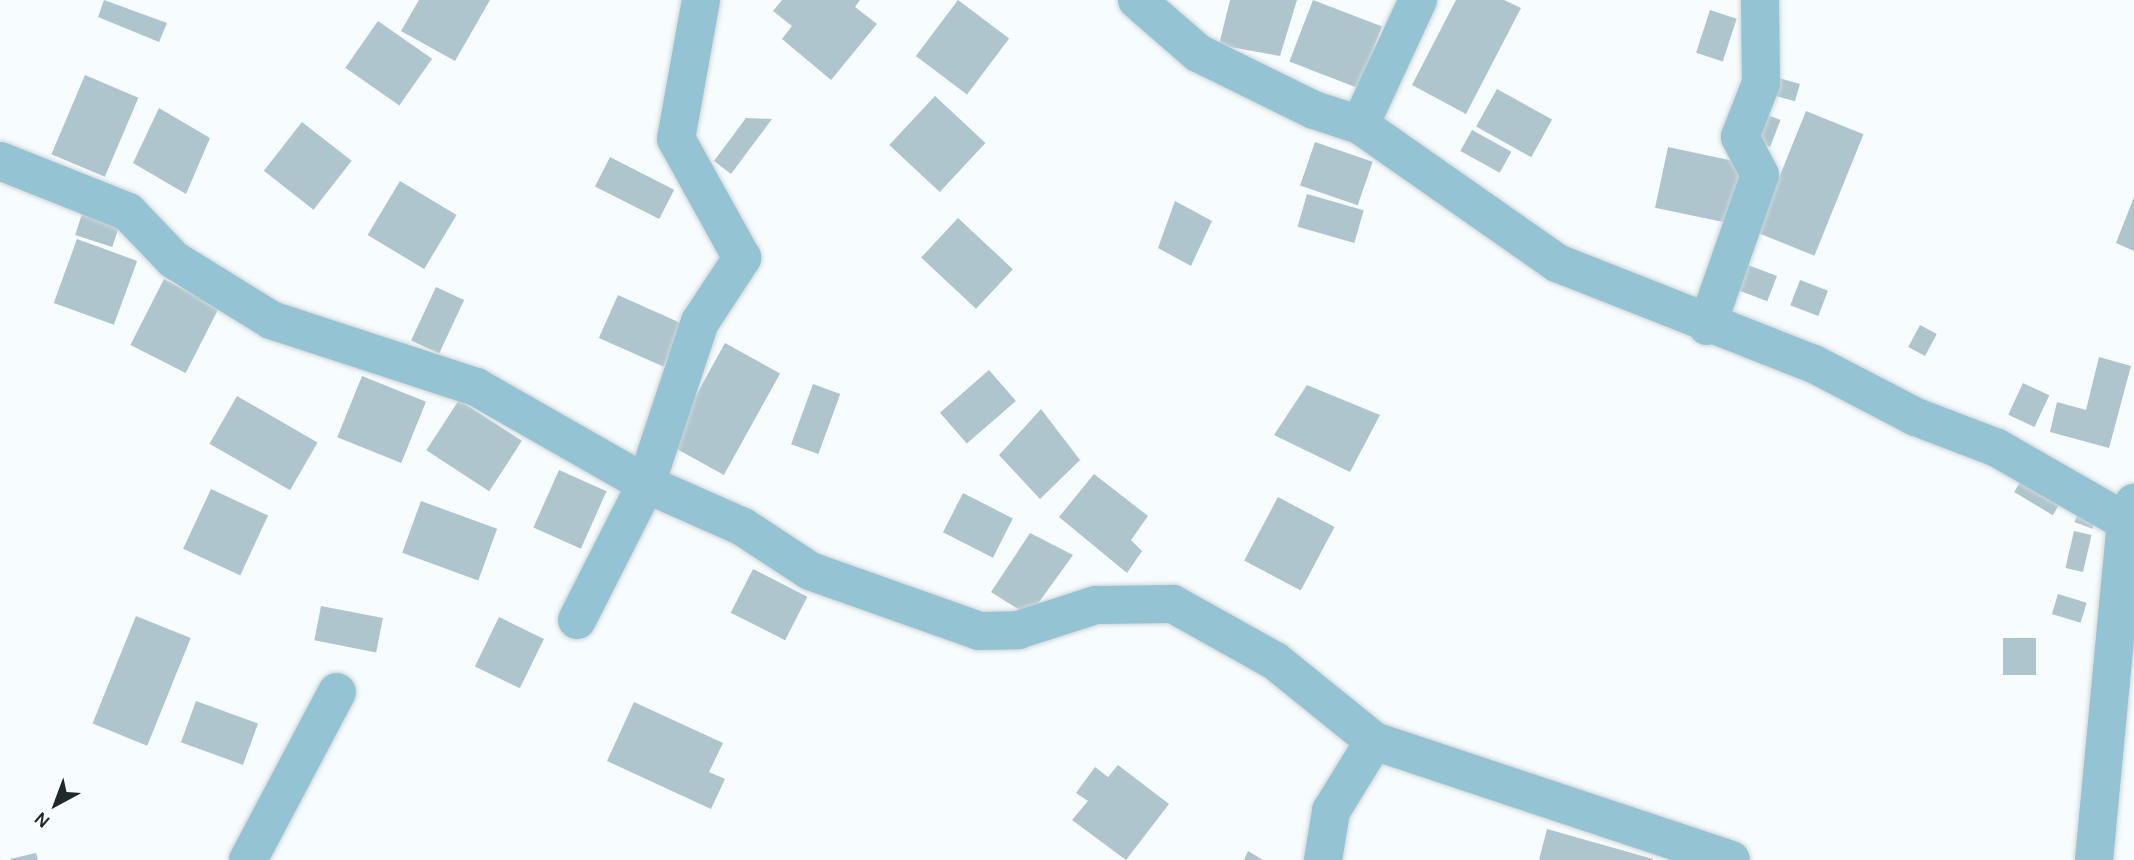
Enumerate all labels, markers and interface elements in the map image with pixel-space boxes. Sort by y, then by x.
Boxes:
north arrow [21,769,91,839]
text: N [30,807,55,833]

